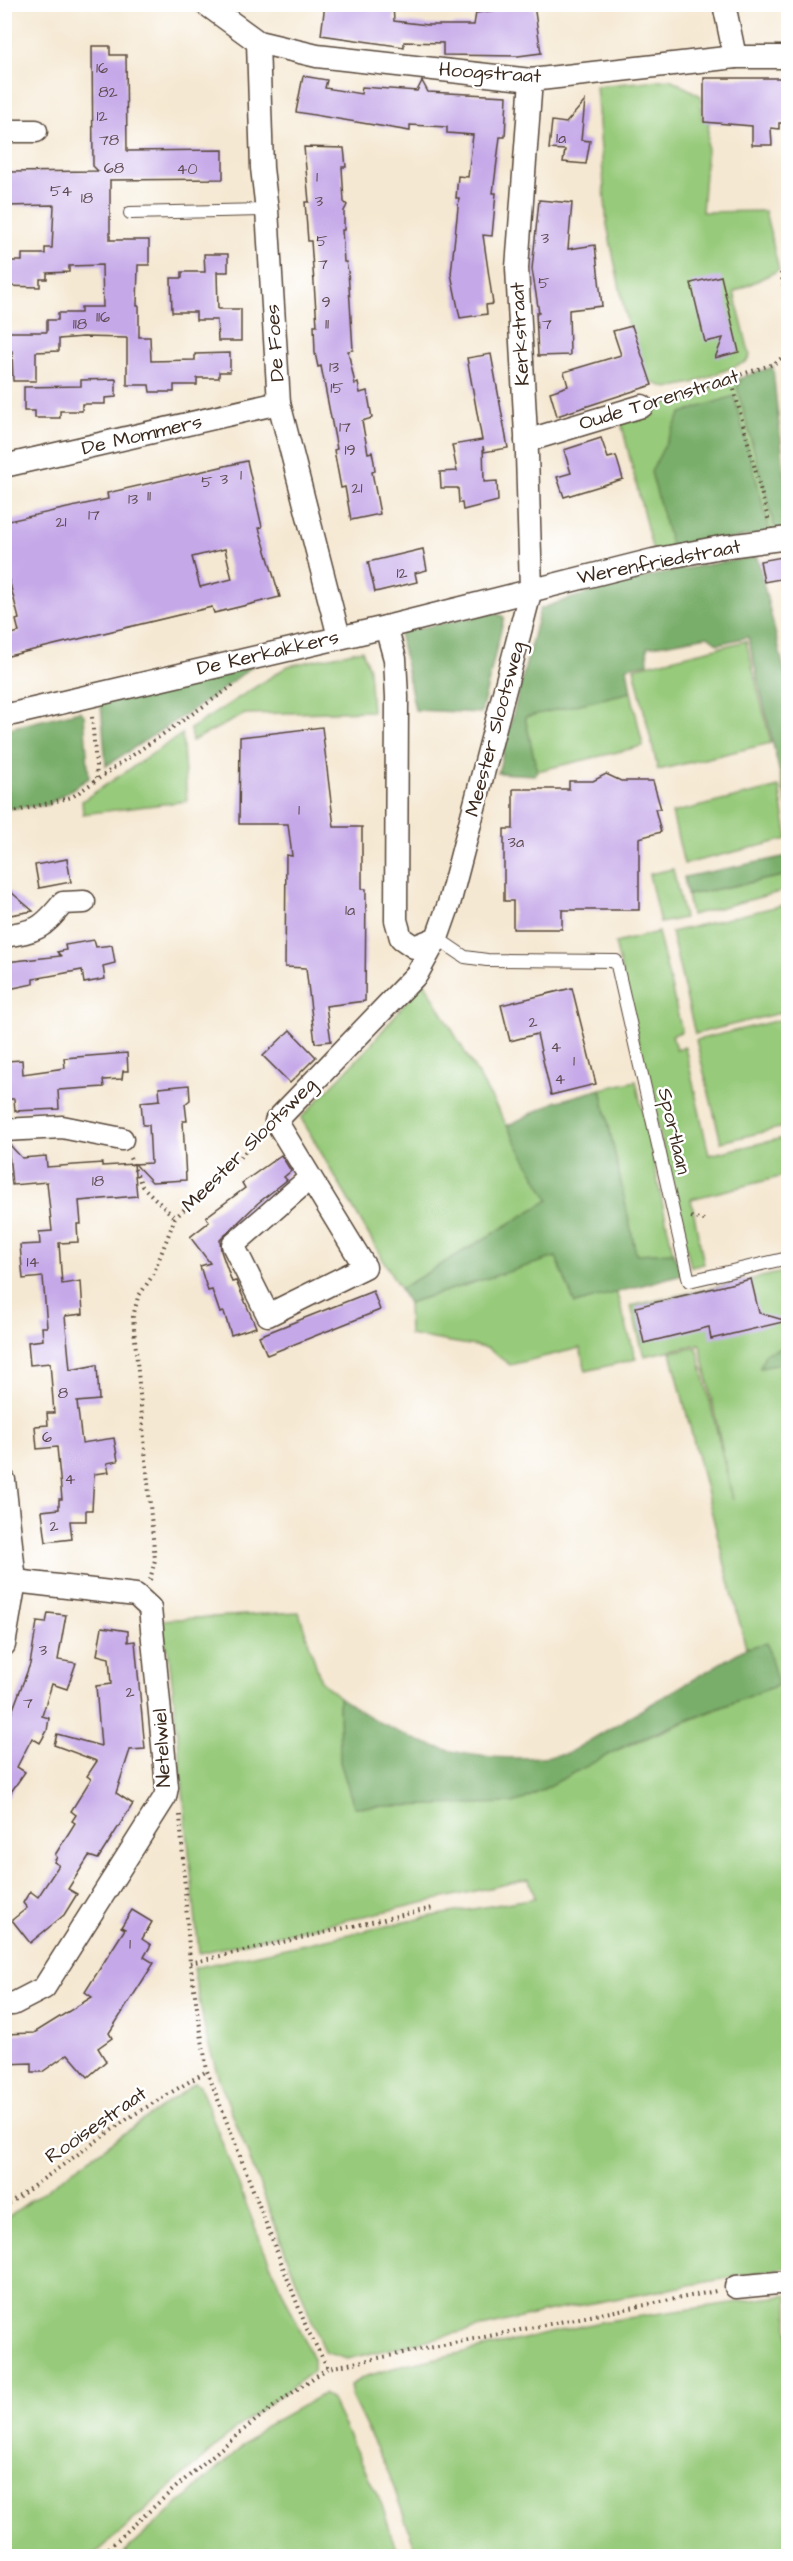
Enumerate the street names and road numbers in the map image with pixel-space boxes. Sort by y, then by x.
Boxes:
street label: Hoogstraat [438,55,542,92]
street label: Kerkstraat [503,281,537,387]
street label: De Foes [258,303,292,383]
street label: Oude Torenstraat [576,362,742,438]
street label: De Mommers [79,408,205,462]
street label: Werenfriedstraat [575,532,743,592]
street label: De Kerkakkers [194,623,342,683]
street label: Meester Slootsweg [458,638,533,820]
street label: Meester Slootsweg [175,1071,323,1219]
street label: Sportlaan [650,1085,698,1177]
street label: Netelwiel [146,1708,178,1788]
street label: Rooisestraat [40,2080,152,2170]

